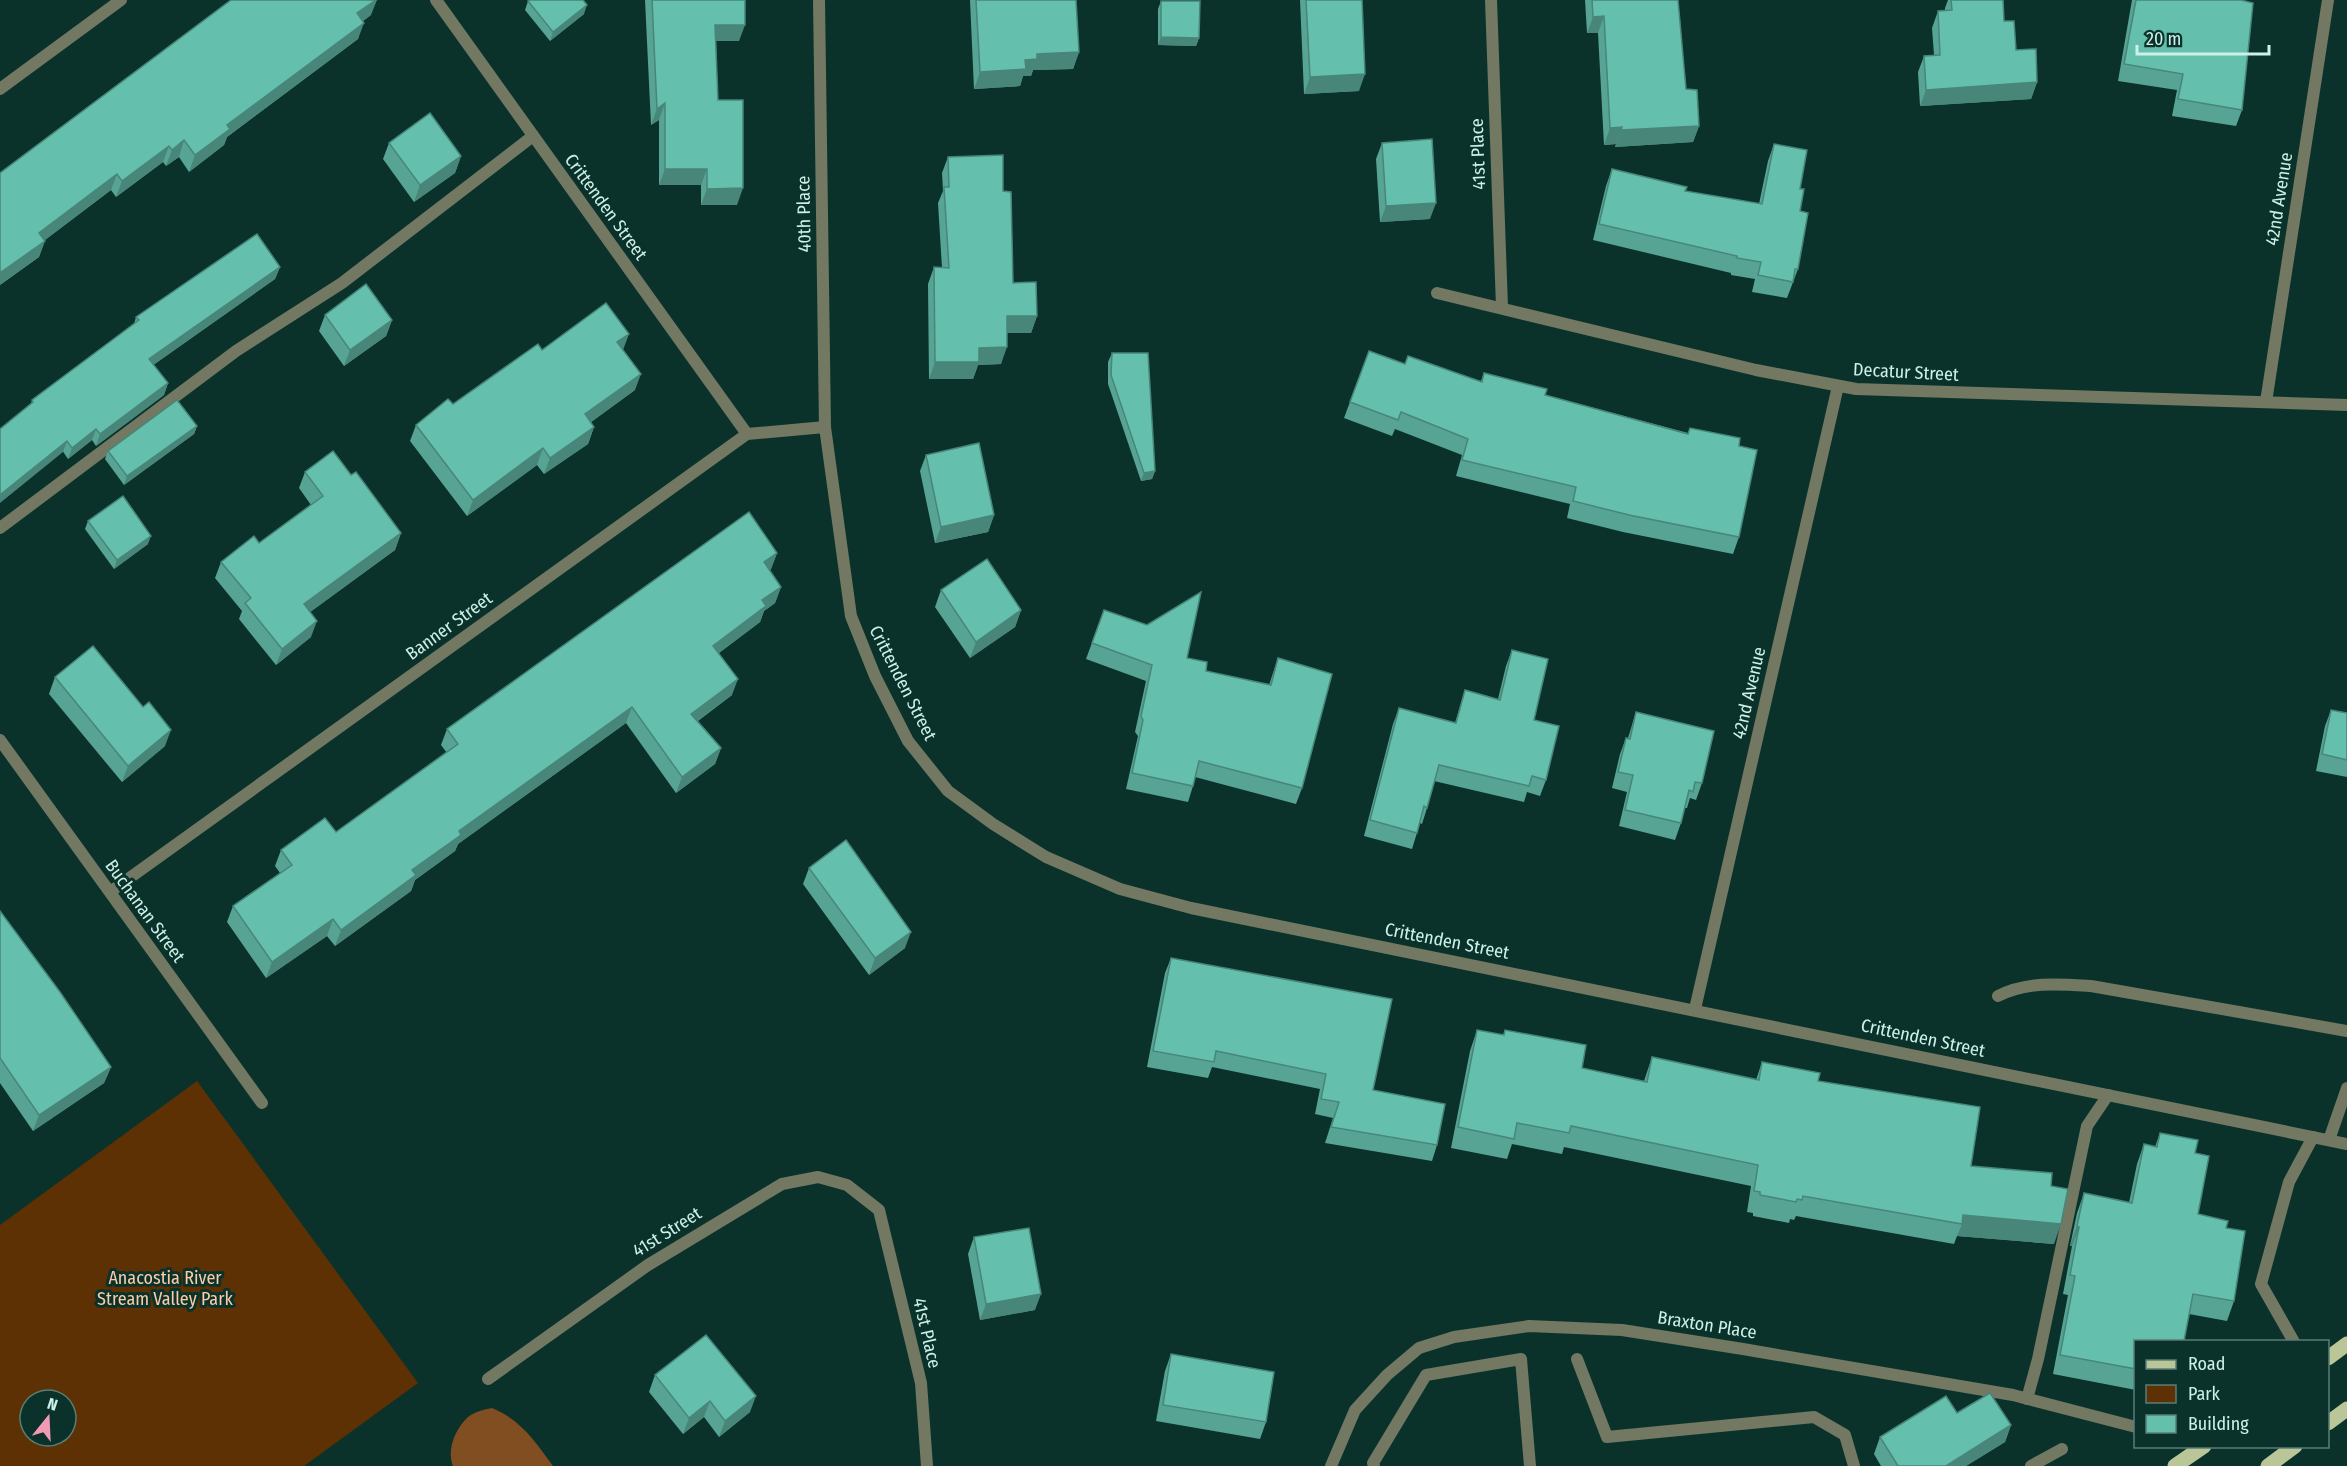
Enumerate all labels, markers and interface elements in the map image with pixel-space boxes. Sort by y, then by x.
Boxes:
scale bar [2137,18,2269,56]
text: 20 m [2146,28,2181,50]
street label: 41st Place [1466,118,1490,190]
street label: Crittenden Street [560,150,652,265]
street label: 42nd Avenue [2261,151,2297,247]
street label: 40th Place [792,175,816,253]
street label: Decatur Street [1853,358,1959,386]
street label: Banner Street [402,587,497,665]
street label: Crittenden Street [865,622,941,744]
street label: 42nd Avenue [1728,645,1770,741]
street label: Buchanan Street [100,855,190,967]
street label: Crittenden Street [1383,918,1511,964]
street label: Crittenden Street [1859,1014,1987,1062]
street label: 41st Street [629,1202,705,1262]
park label: Anacostia River Stream Valley Park [97,1267,233,1310]
street label: 41st Place [908,1296,946,1370]
street label: Braxton Place [1656,1306,1758,1344]
legend [2134,1340,2329,1448]
text: Road [2188,1353,2225,1375]
text: Park [2188,1383,2221,1405]
north arrow [18,1388,78,1448]
text: N [45,1394,60,1415]
text: Building [2188,1413,2249,1435]

